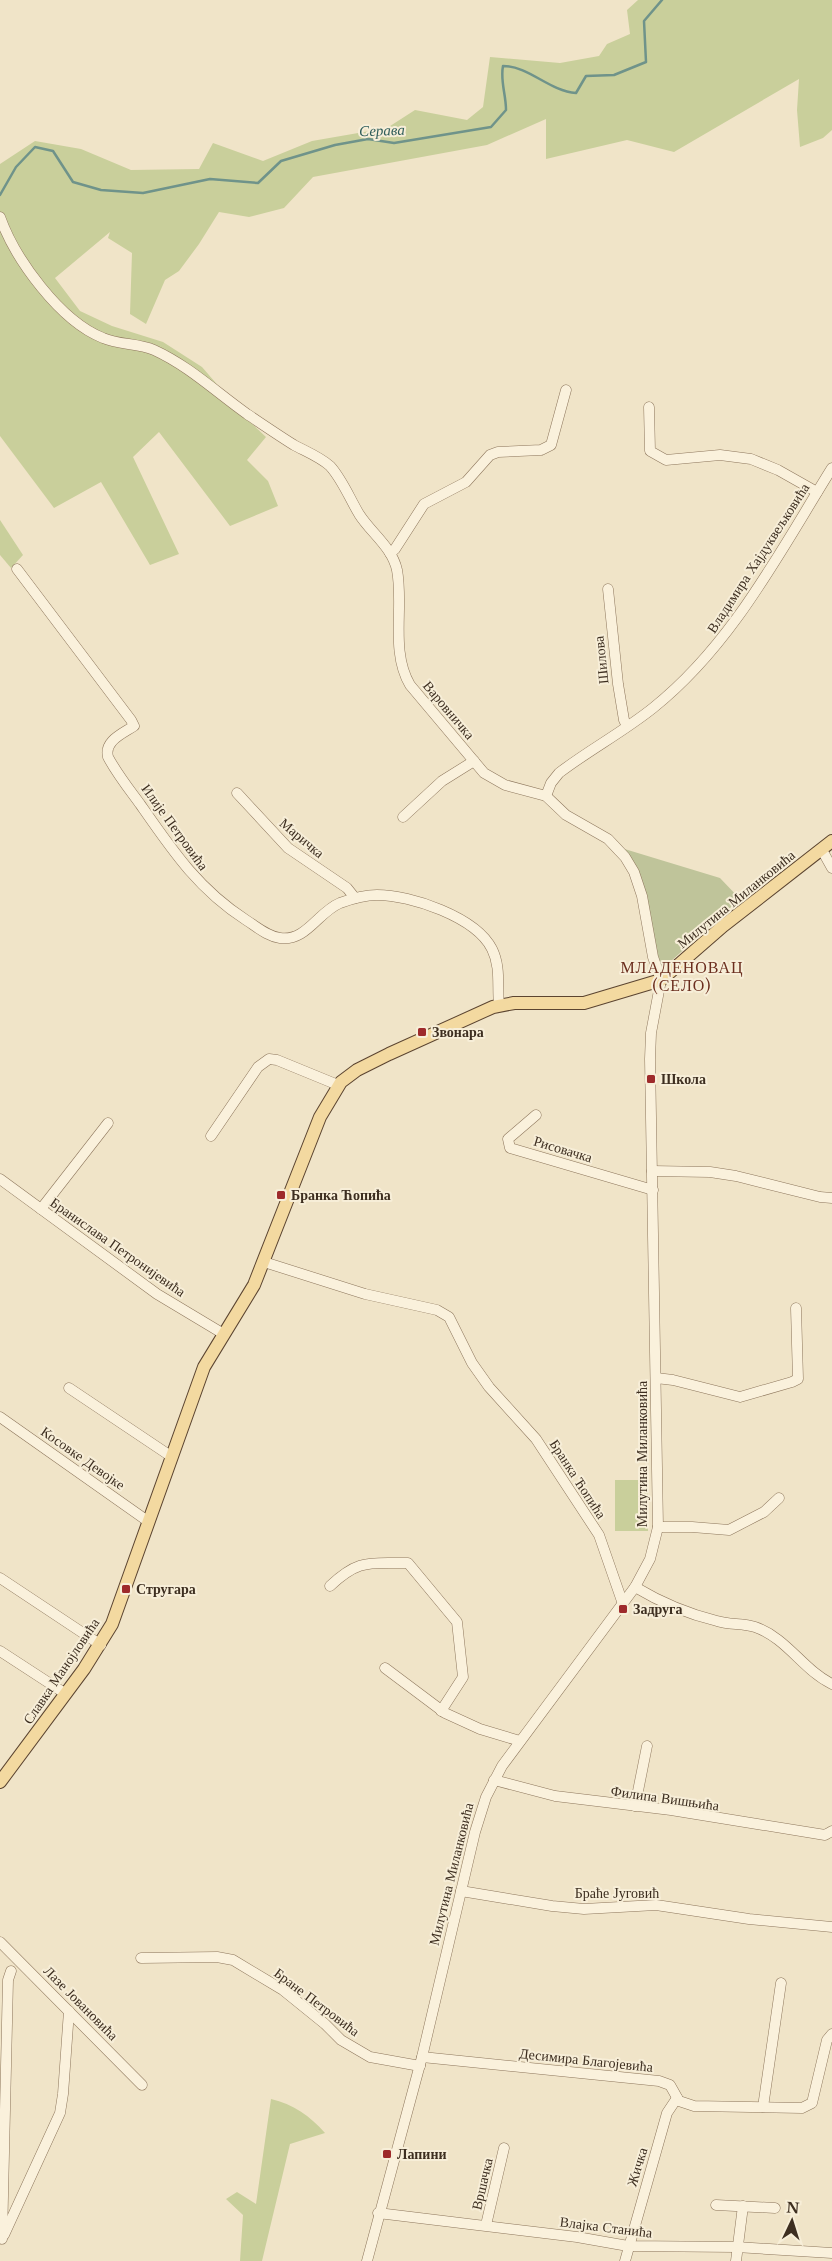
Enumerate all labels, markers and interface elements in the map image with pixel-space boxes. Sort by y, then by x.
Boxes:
water label: Серава [359,120,405,140]
street label: Владимира Хајдуквељковића [703,479,814,636]
street label: Шилова [589,634,612,685]
street label: Варовничка [419,677,479,744]
street label: Илије Петровића [138,780,213,874]
street label: Маричка [276,814,329,862]
street label: Милутина Миланковића [673,845,799,952]
district label: МЛАДЕНОВАЦ (СЕЛО) [620,957,744,995]
place label: Звонара [432,1023,484,1041]
marker: Звонара [416,1026,428,1038]
place label: Школа [661,1070,706,1088]
marker: Школа [645,1073,657,1085]
street label: Рисовачка [531,1132,595,1167]
place label: Бранка Ћопића [291,1186,391,1204]
marker: Бранка Ћопића [275,1189,287,1201]
street label: Бранислава Петронијевића [47,1193,190,1301]
street label: Милутина Миланковића [633,1380,651,1527]
street label: Косовке Девојке [37,1422,129,1494]
street label: Бранка Ћопића [546,1436,611,1523]
place label: Стругара [136,1580,196,1598]
marker: Стругара [120,1583,132,1595]
place label: Задруга [633,1600,682,1618]
marker: Задруга [617,1603,629,1615]
street label: Славка Манојловића [19,1614,104,1728]
street label: Филипа Вишњића [610,1781,721,1815]
street label: Милутина Миланковића [425,1800,478,1947]
street label: Браће Југовић [575,1884,659,1902]
street label: Лазе Јовановића [40,1962,123,2045]
street label: Бране Петровића [270,1964,364,2041]
street label: Десимира Благојевића [518,2044,655,2076]
place label: Лапини [397,2145,447,2163]
street label: Жичка [623,2145,652,2189]
marker: Лапини [381,2148,393,2160]
street label: Вршачка [467,2156,497,2212]
north arrow [767,2196,817,2246]
text: N [786,2199,800,2217]
street label: Влајка Станића [559,2212,654,2242]

